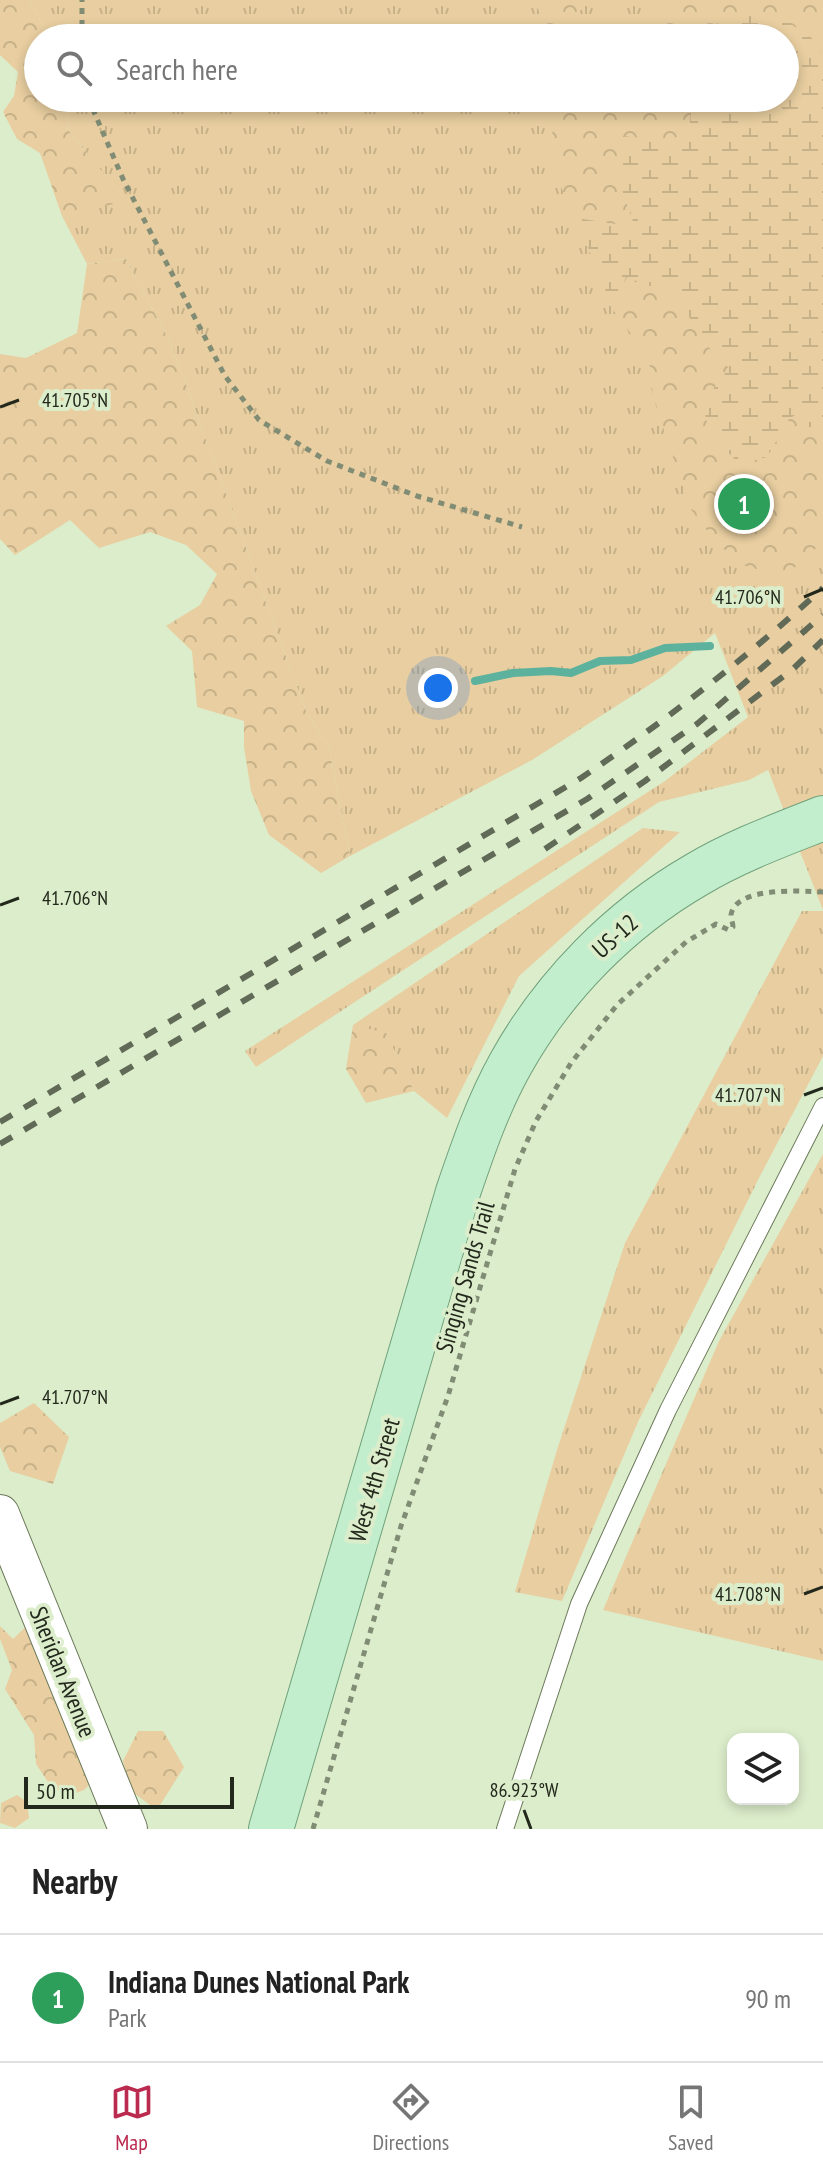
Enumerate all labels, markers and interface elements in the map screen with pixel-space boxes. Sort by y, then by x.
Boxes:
search box [24,24,799,112]
icon: search [52,46,96,90]
text: Search here [116,49,238,88]
text: 41.705°N [42,387,108,413]
pin: 1 [718,474,770,534]
text: 41.706°N [715,584,781,610]
your location [418,668,458,708]
text: 41.706°N [42,885,108,911]
street label: US-12 [586,907,644,965]
text: 41.707°N [715,1082,781,1108]
street label: Singing Sands Trail [429,1197,502,1357]
text: 41.707°N [42,1384,108,1410]
street label: West 4th Street [341,1414,407,1546]
text: 41.708°N [715,1581,781,1607]
street label: Sheridan Avenue [23,1602,103,1742]
map controls [727,1733,799,1805]
button: layers [727,1733,799,1805]
scale bar [24,1773,234,1809]
text: 50 m [36,1777,75,1805]
text: 86.923°W [490,1777,559,1803]
text: Nearby [32,1859,117,1903]
text: Indiana Dunes National Park [108,1962,409,2001]
text: 1 [52,1982,64,2015]
text: 90 m [745,1982,791,2015]
text: Park [108,2001,147,2034]
tab: Map [110,2080,154,2156]
tab: Directions [373,2080,449,2156]
tab: Saved [668,2080,713,2156]

